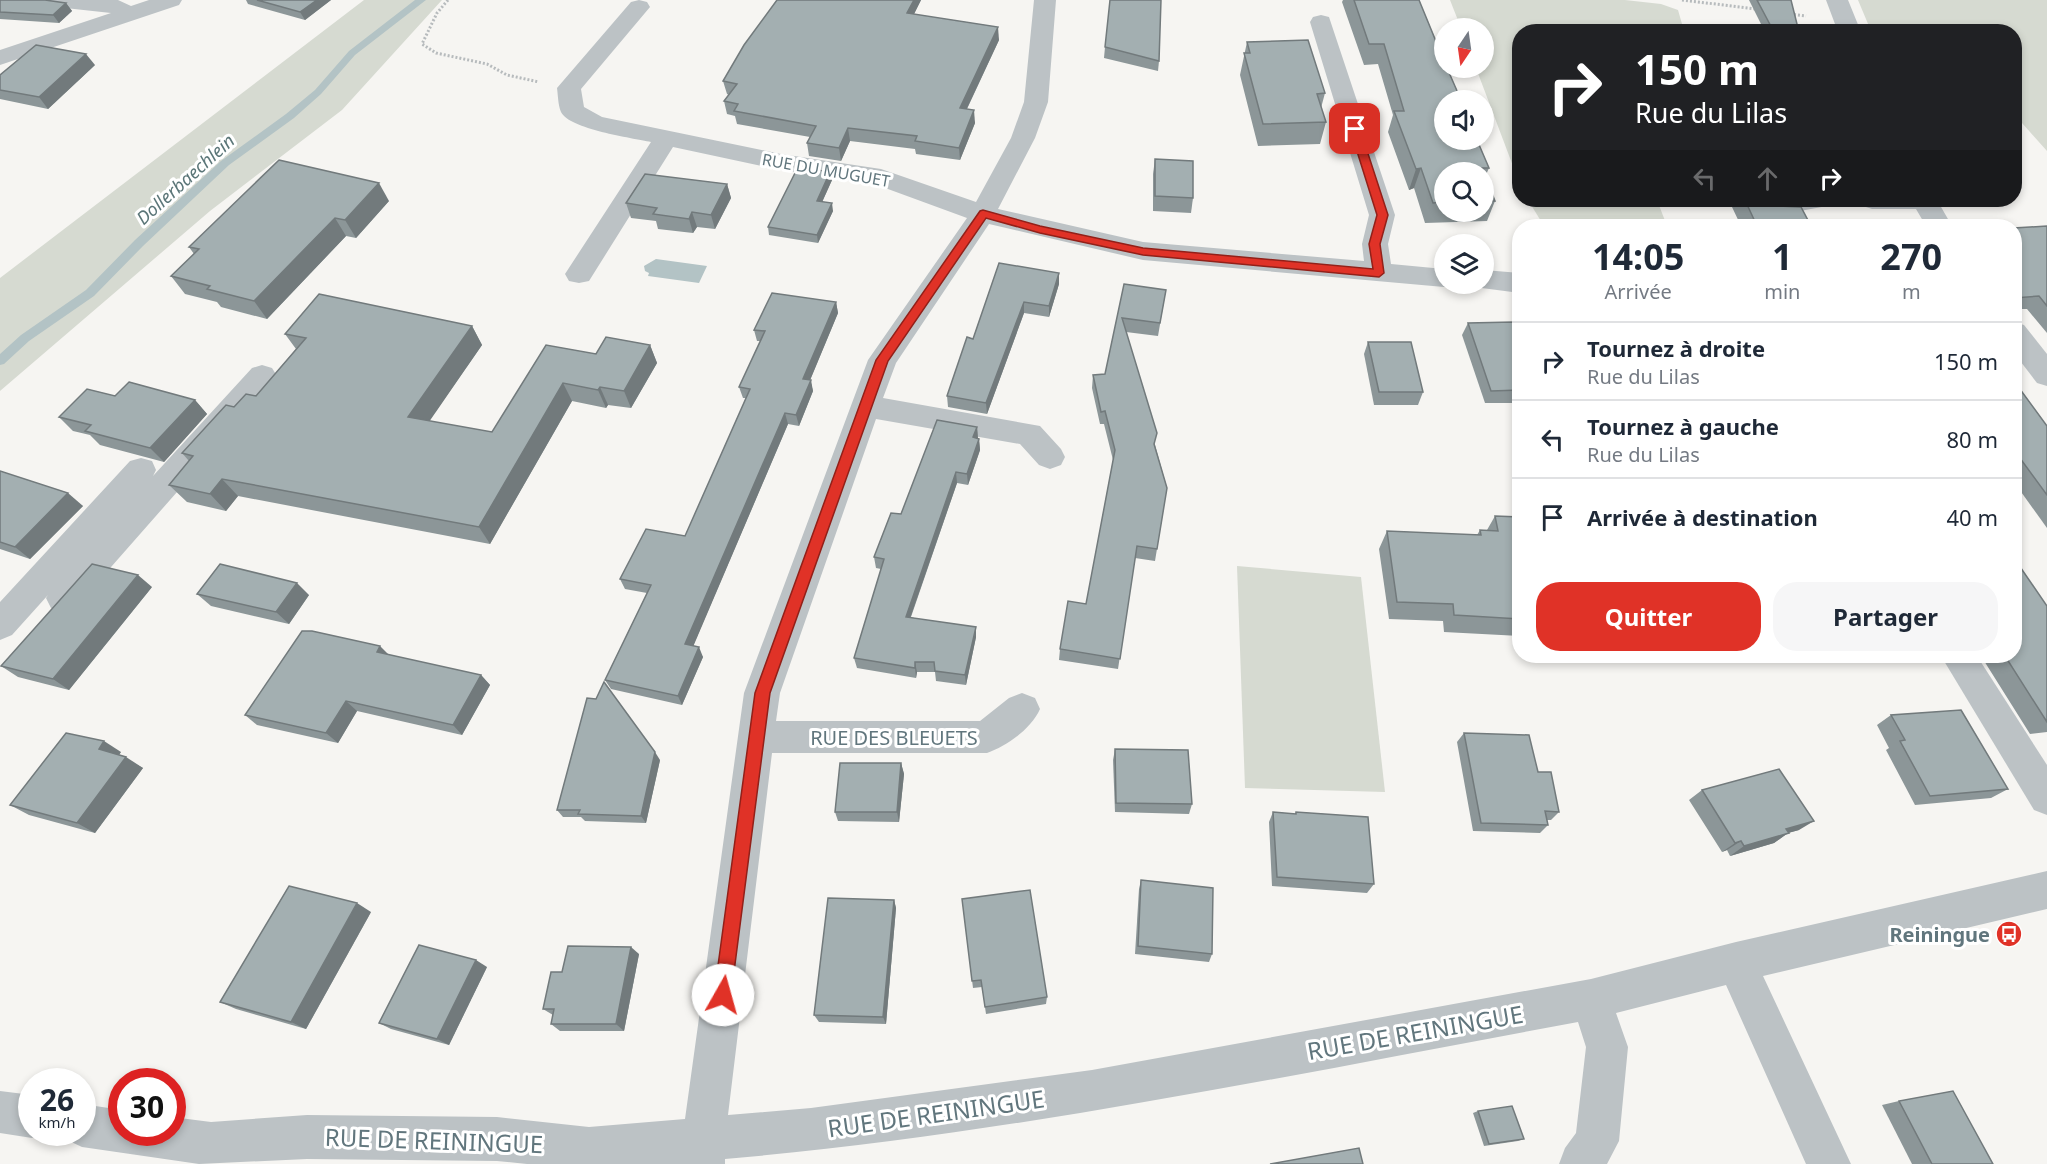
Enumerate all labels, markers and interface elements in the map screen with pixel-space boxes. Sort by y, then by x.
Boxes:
north arrow [1434,18,1494,78]
map controls [1434,18,1494,294]
text: 150 m [1635,40,1759,97]
icon: right [1536,48,1614,126]
button: sound [1434,90,1494,150]
text: Rue du Lilas [1635,94,1787,131]
pin [1329,103,1380,154]
icon: arrive [1338,112,1371,145]
water label: Dollerbaechlein [131,128,239,230]
street label: RUE DU MUGUET [760,148,892,192]
button: search [1434,162,1494,222]
icon: left [1688,162,1721,195]
icon: ahead [1751,162,1784,195]
icon: right [1814,162,1847,195]
text: 14:05 [1592,232,1684,281]
text: 1 [1772,232,1793,281]
text: 270 [1880,232,1942,281]
button: layers [1434,234,1494,294]
text: Arrivée [1605,278,1672,305]
text: min [1764,278,1800,305]
text: m [1902,278,1921,305]
text: Tournez à droite [1587,333,1765,363]
icon: right [1536,345,1569,378]
text: 150 m [1934,346,1998,376]
text: Rue du Lilas [1587,363,1700,390]
text: Tournez à gauche [1587,411,1779,441]
icon: left [1536,423,1569,456]
text: 80 m [1947,424,1998,454]
text: Rue du Lilas [1587,441,1700,468]
icon: arrive [1536,501,1569,534]
text: Arrivée à destination [1587,502,1818,532]
text: 40 m [1947,502,1998,532]
button: Quitter [1536,582,1761,651]
button: Partager [1773,582,1998,651]
street label: RUE DES BLEUETS [810,724,978,751]
bus stop icon: Reiningue [1994,919,2024,949]
place label: Reiningue [1889,921,1990,948]
position arrow [691,963,755,1027]
street label: RUE DE REININGUE [1305,997,1525,1067]
speed limit sign: 30 [108,1068,186,1146]
text: 26 [40,1079,74,1120]
street label: RUE DE REININGUE [825,1081,1047,1145]
text: km/h [39,1112,75,1132]
street label: RUE DE REININGUE [324,1120,544,1160]

